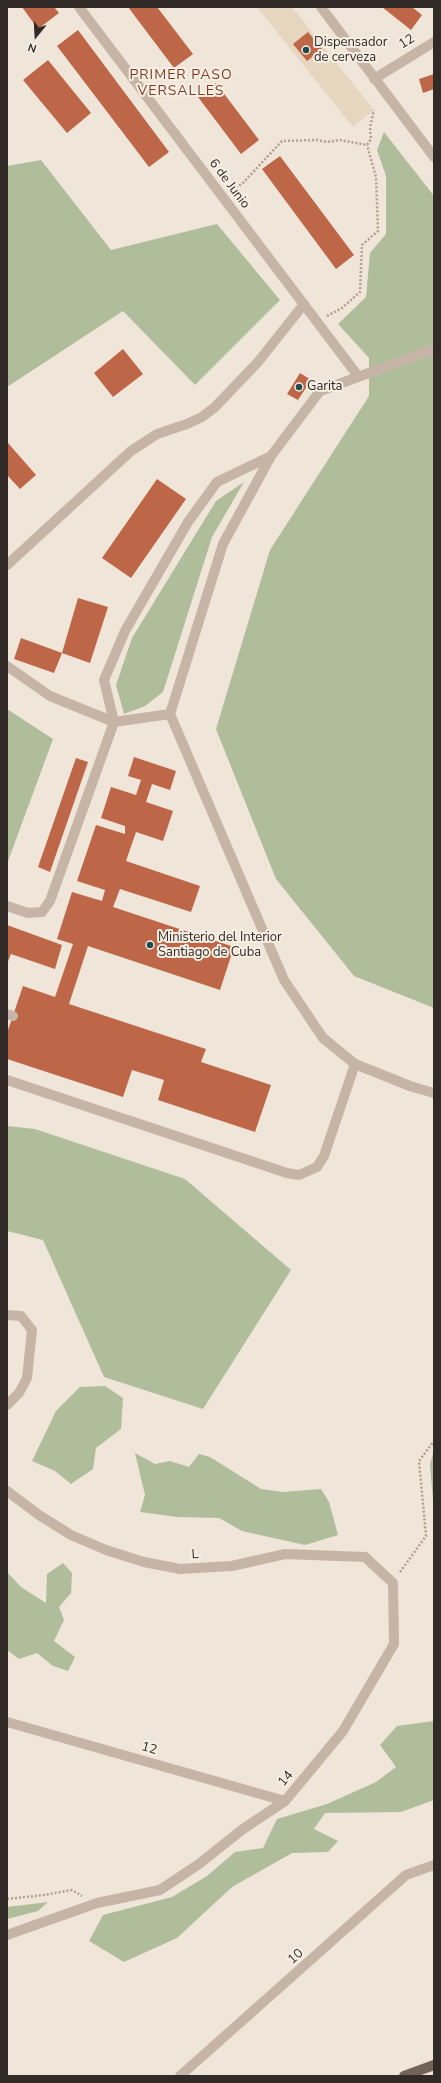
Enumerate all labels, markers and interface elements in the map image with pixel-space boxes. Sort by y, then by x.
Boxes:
north arrow [16,16,56,56]
street label: 12 [396,31,418,53]
place label: Dispensador de cerveza [314,35,387,66]
text: N [26,39,38,56]
marker: Dispensador de cerveza [301,45,311,55]
district label: PRIMER PASO VERSALLES [129,68,233,100]
street label: 6 de Junio [205,156,253,212]
place label: Garita [307,379,342,395]
marker: Garita [294,382,304,392]
place label: Ministerio del Interior Santiago de Cuba [158,930,282,961]
marker: Ministerio del Interior Santiago de Cuba [145,940,155,950]
street label: L [191,1547,199,1563]
street label: 12 [139,1739,159,1759]
street label: 14 [275,1768,297,1790]
street label: 10 [285,1946,307,1968]

